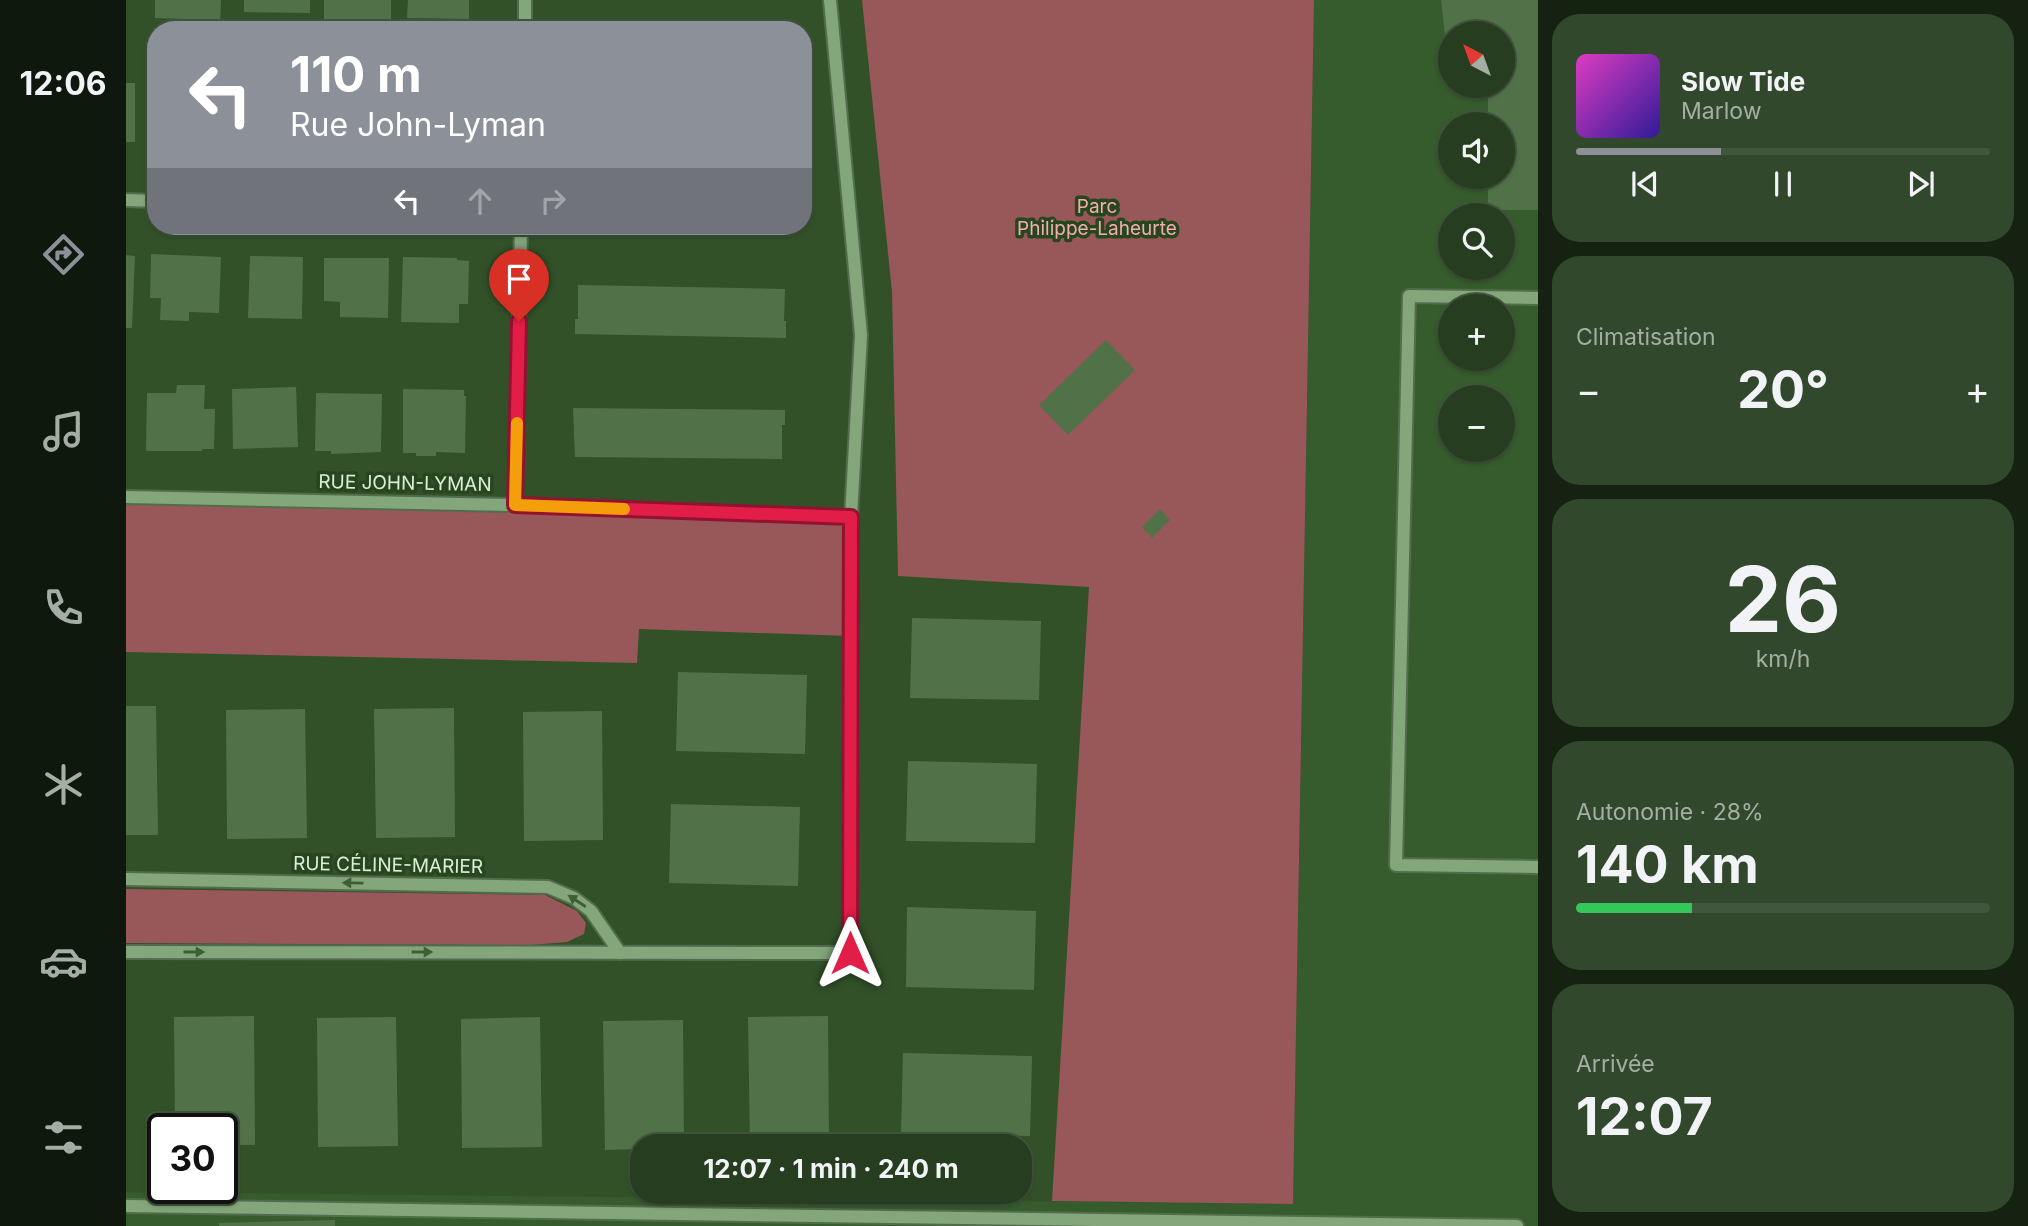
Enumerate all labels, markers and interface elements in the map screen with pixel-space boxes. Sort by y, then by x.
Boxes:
north arrow [1438,21,1516,98]
map controls [1438,21,1515,462]
text: 110 m [290,45,422,104]
icon: left [175,49,266,140]
text: 12:06 [20,64,107,103]
text: Slow Tide [1681,66,1805,97]
text: Marlow [1681,97,1761,125]
text: Rue John-Lyman [290,105,546,144]
button: sound [1438,112,1515,189]
icon: previous [1626,165,1664,203]
icon: pause [1764,165,1802,203]
icon: next [1902,165,1940,203]
icon: left [388,182,426,220]
icon: ahead [461,182,499,220]
icon: right [534,182,572,220]
park label: Parc Philippe-Laheurte [1017,195,1177,240]
button: search [1438,203,1515,280]
icon: directions [39,230,88,279]
pin [489,249,549,321]
icon: arrive [500,260,538,298]
button: + [1438,294,1515,371]
text: Climatisation [1576,323,1716,351]
text: 20° [1737,358,1829,421]
text: − [1576,367,1601,413]
text: + [1965,367,1990,413]
button: − [1438,385,1515,462]
icon: music [39,407,88,456]
street label: RUE JOHN-LYMAN [318,470,492,496]
text: 26 [1725,544,1841,654]
icon: phone [39,583,88,632]
text: km/h [1756,645,1810,673]
icon: climate [39,760,88,809]
text: Autonomie · 28% [1576,798,1763,826]
text: 140 km [1576,833,1759,896]
street label: RUE CÉLINE-MARIER [293,851,483,878]
one-way arrow [342,877,364,889]
one-way arrow [567,895,586,908]
position arrow [813,916,887,990]
icon: car [39,937,88,986]
one-way arrow [183,946,205,958]
one-way arrow [411,946,433,958]
text: Arrivée [1576,1050,1655,1078]
text: 12:07 [1576,1085,1713,1148]
icon: filters [39,1113,88,1162]
speed limit sign: 30 [147,1113,238,1204]
text: 12:07 · 1 min · 240 m [703,1153,959,1184]

